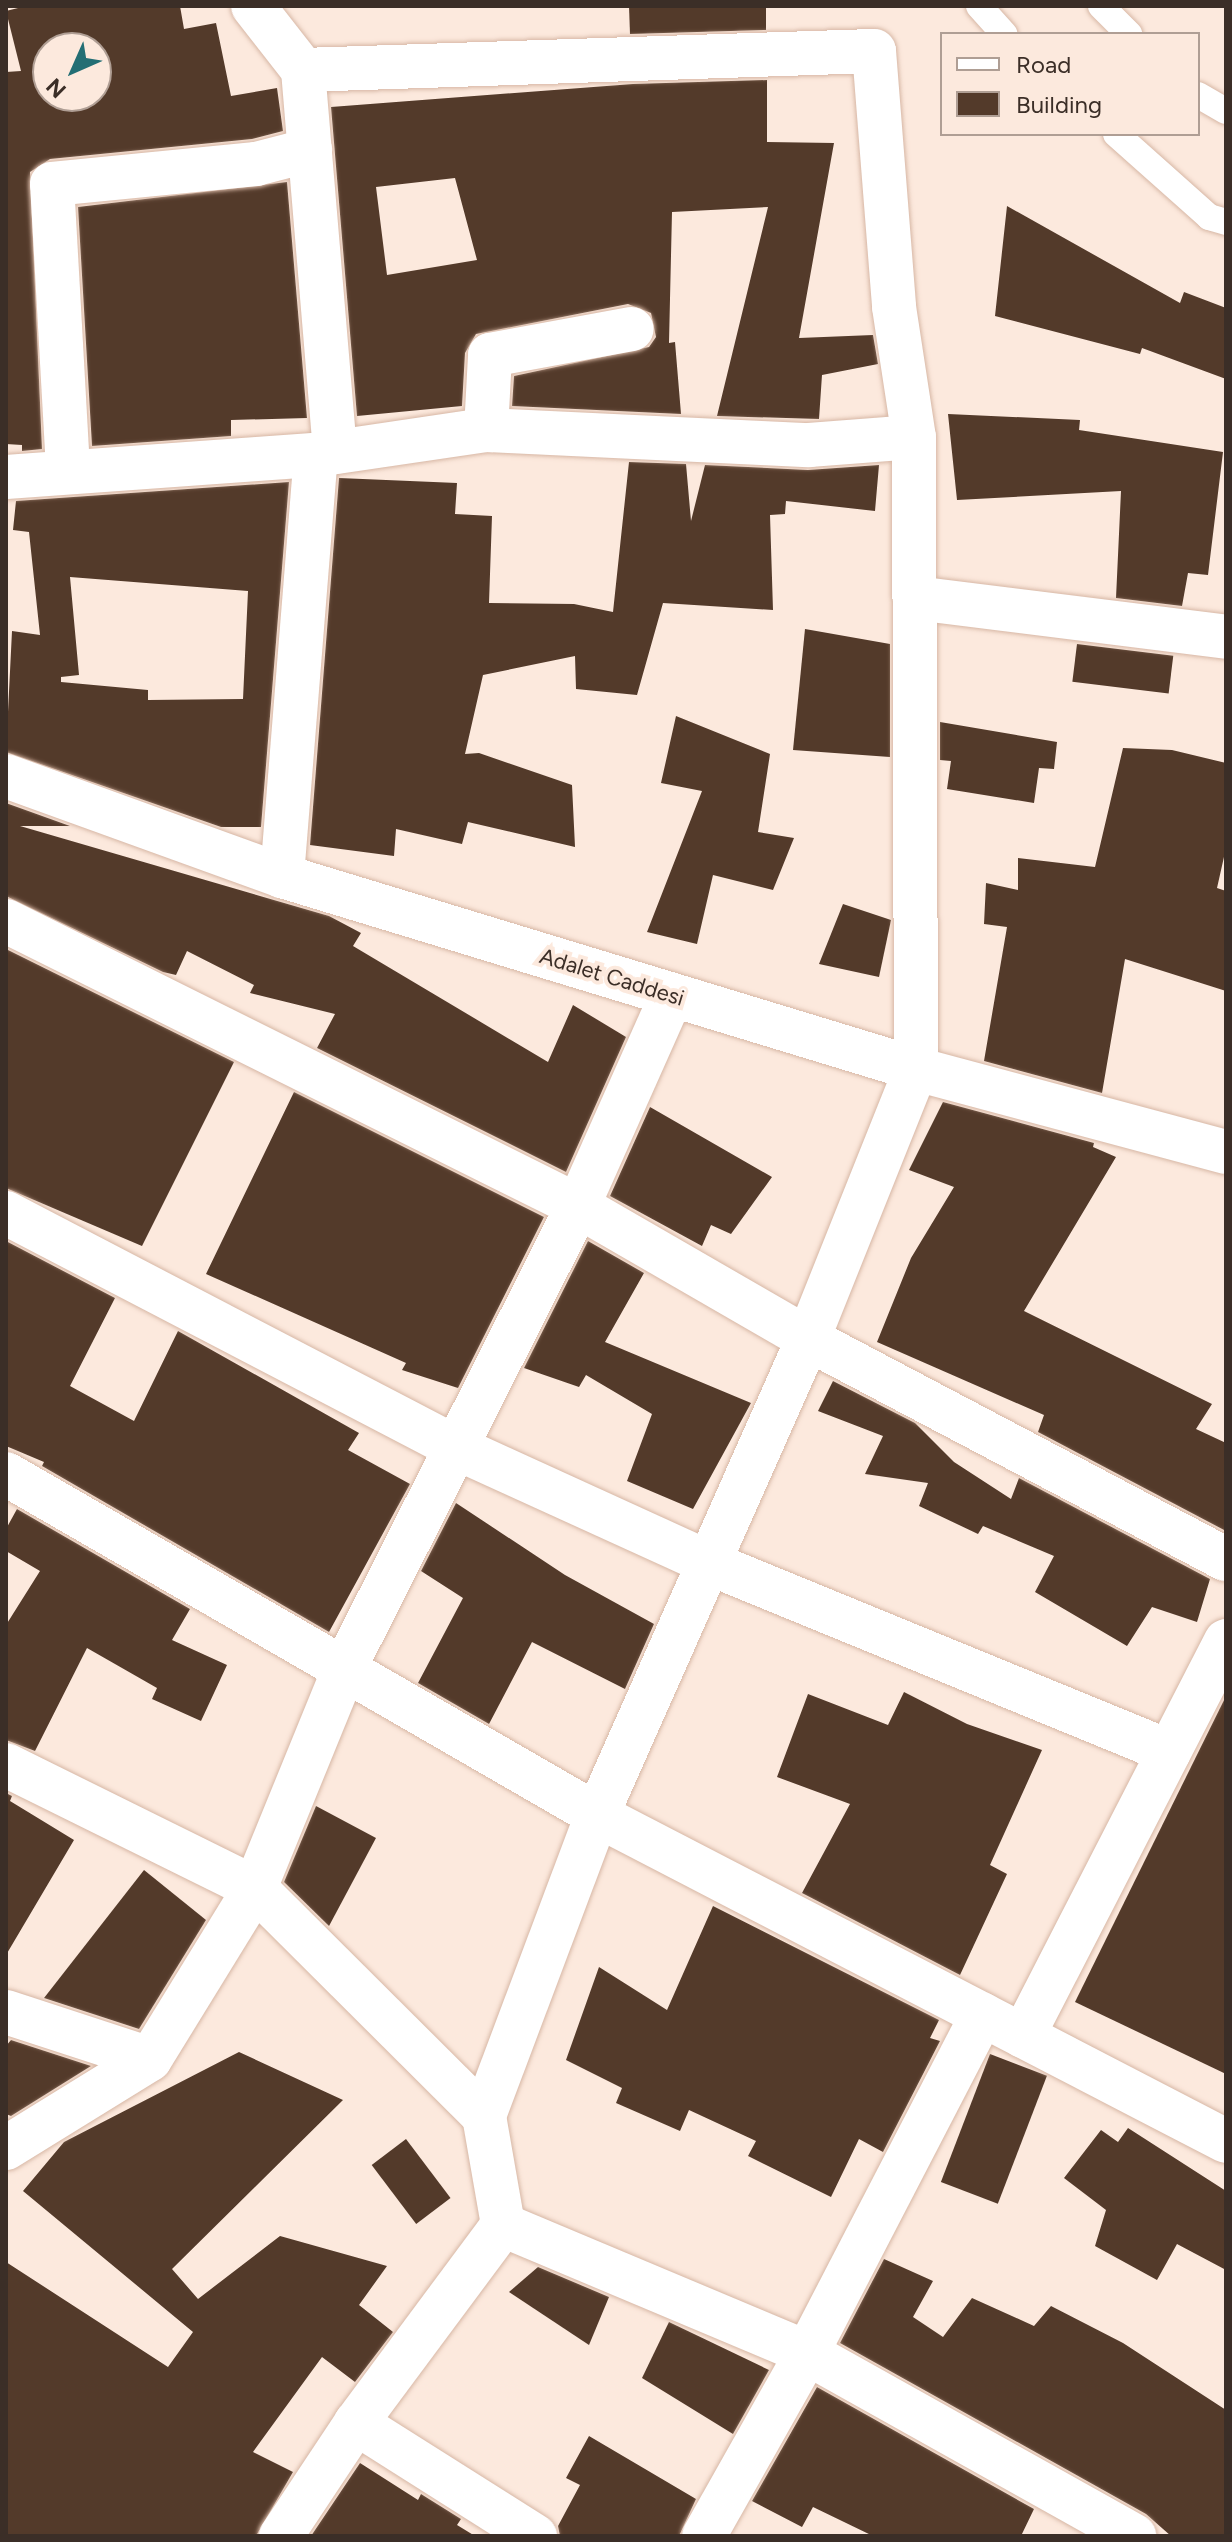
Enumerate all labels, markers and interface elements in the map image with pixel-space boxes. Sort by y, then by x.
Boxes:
north arrow [32,32,112,112]
legend [940,32,1200,136]
text: Road [1016,50,1071,79]
text: N [41,72,72,103]
text: Building [1016,90,1102,119]
street label: Adalet Caddesi [537,942,687,1012]

